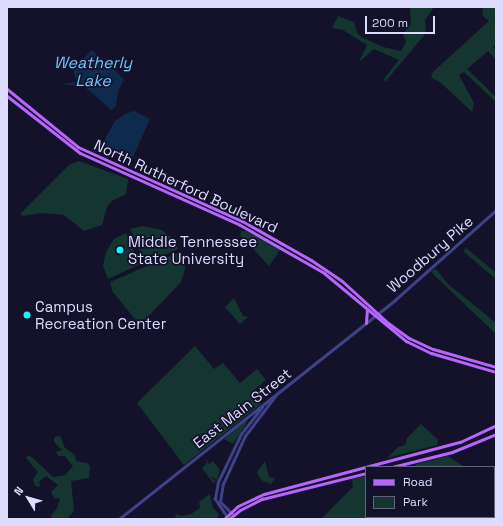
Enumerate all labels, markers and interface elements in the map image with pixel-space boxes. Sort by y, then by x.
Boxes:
scale bar [367,8,437,34]
text: 200 m [372,15,408,31]
water label: Weatherly Lake [54,53,132,91]
street label: North Rutherford Boulevard [91,135,281,237]
street label: Woodbury Pike [383,212,477,296]
place label: Middle Tennessee State University [128,232,257,267]
marker: Middle Tennessee State University [115,245,125,255]
place label: Campus Recreation Center [35,297,166,332]
marker: Campus Recreation Center [22,310,32,320]
street label: East Main Street [189,364,295,452]
legend [365,466,495,518]
text: Road [403,474,432,490]
north arrow [8,478,48,518]
text: N [11,484,26,498]
text: Park [403,494,428,510]

